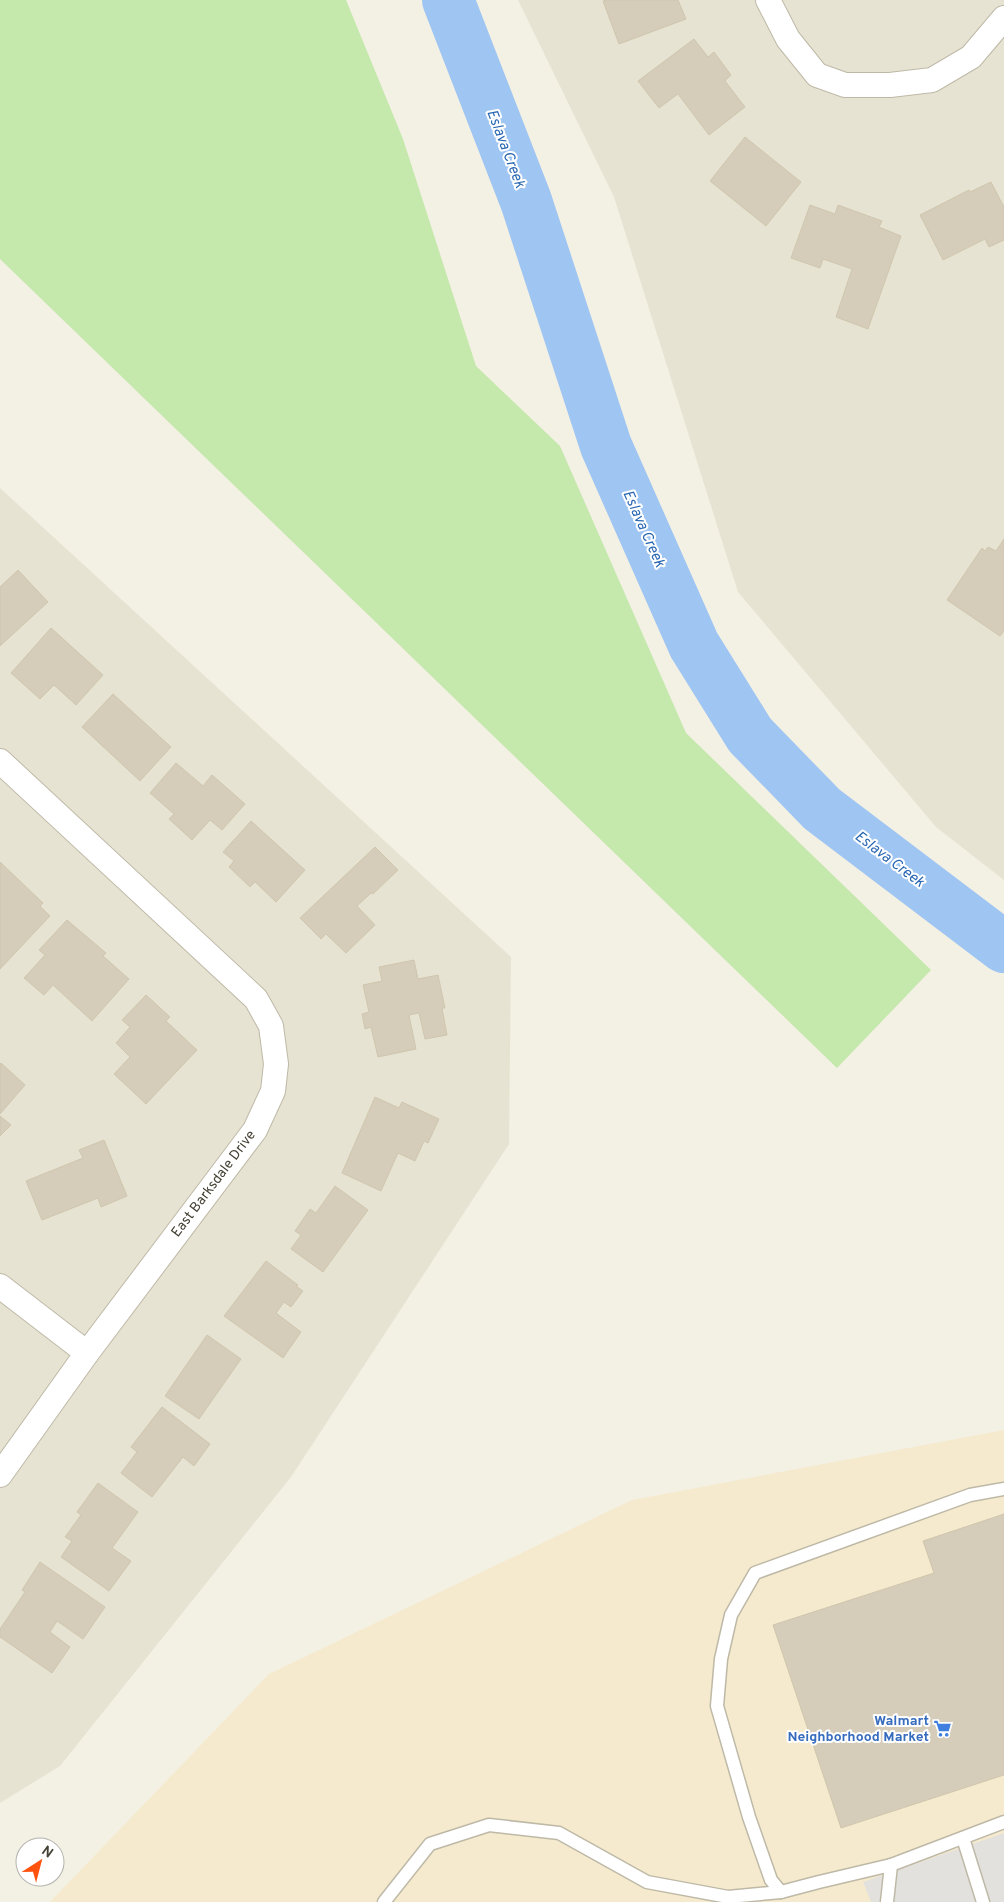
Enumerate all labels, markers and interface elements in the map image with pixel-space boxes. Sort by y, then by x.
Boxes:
water label: Eslava Creek [481,107,529,191]
water label: Eslava Creek [618,487,669,571]
water label: Eslava Creek [850,828,928,893]
street label: East Barksdale Drive [168,1127,260,1241]
place label: Walmart Neighborhood Market [787,1713,929,1746]
supermarket icon: Walmart Neighborhood Market [933,1719,953,1739]
north arrow [15,1837,65,1887]
text: N [38,1843,56,1863]

